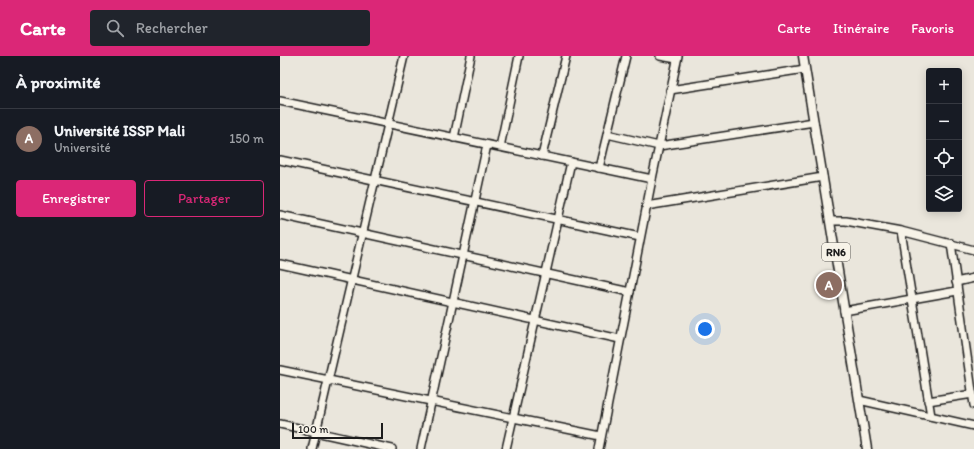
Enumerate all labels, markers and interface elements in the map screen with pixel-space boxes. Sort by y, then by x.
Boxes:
search box [90,10,370,46]
text: Carte [20,17,66,40]
icon: search [104,17,126,39]
text: Rechercher [136,19,208,37]
text: Carte [777,20,811,37]
text: Itinéraire [833,20,889,37]
text: Favoris [911,20,954,37]
map controls [926,68,962,212]
button: + [926,68,962,104]
text: À proximité [16,72,101,92]
button: − [926,104,962,140]
text: Université ISSP Mali [54,122,185,140]
text: A [25,131,33,146]
text: 150 m [229,131,264,146]
text: Université [54,140,111,155]
button: locate [926,140,962,176]
button: layers [926,176,962,212]
button: Enregistrer [16,180,136,217]
button: Partager [144,180,264,217]
road number: RN6 [822,243,850,261]
pin: A [816,270,842,300]
your location [695,319,715,339]
scale bar [292,421,383,440]
text: 100 m [298,423,328,436]

